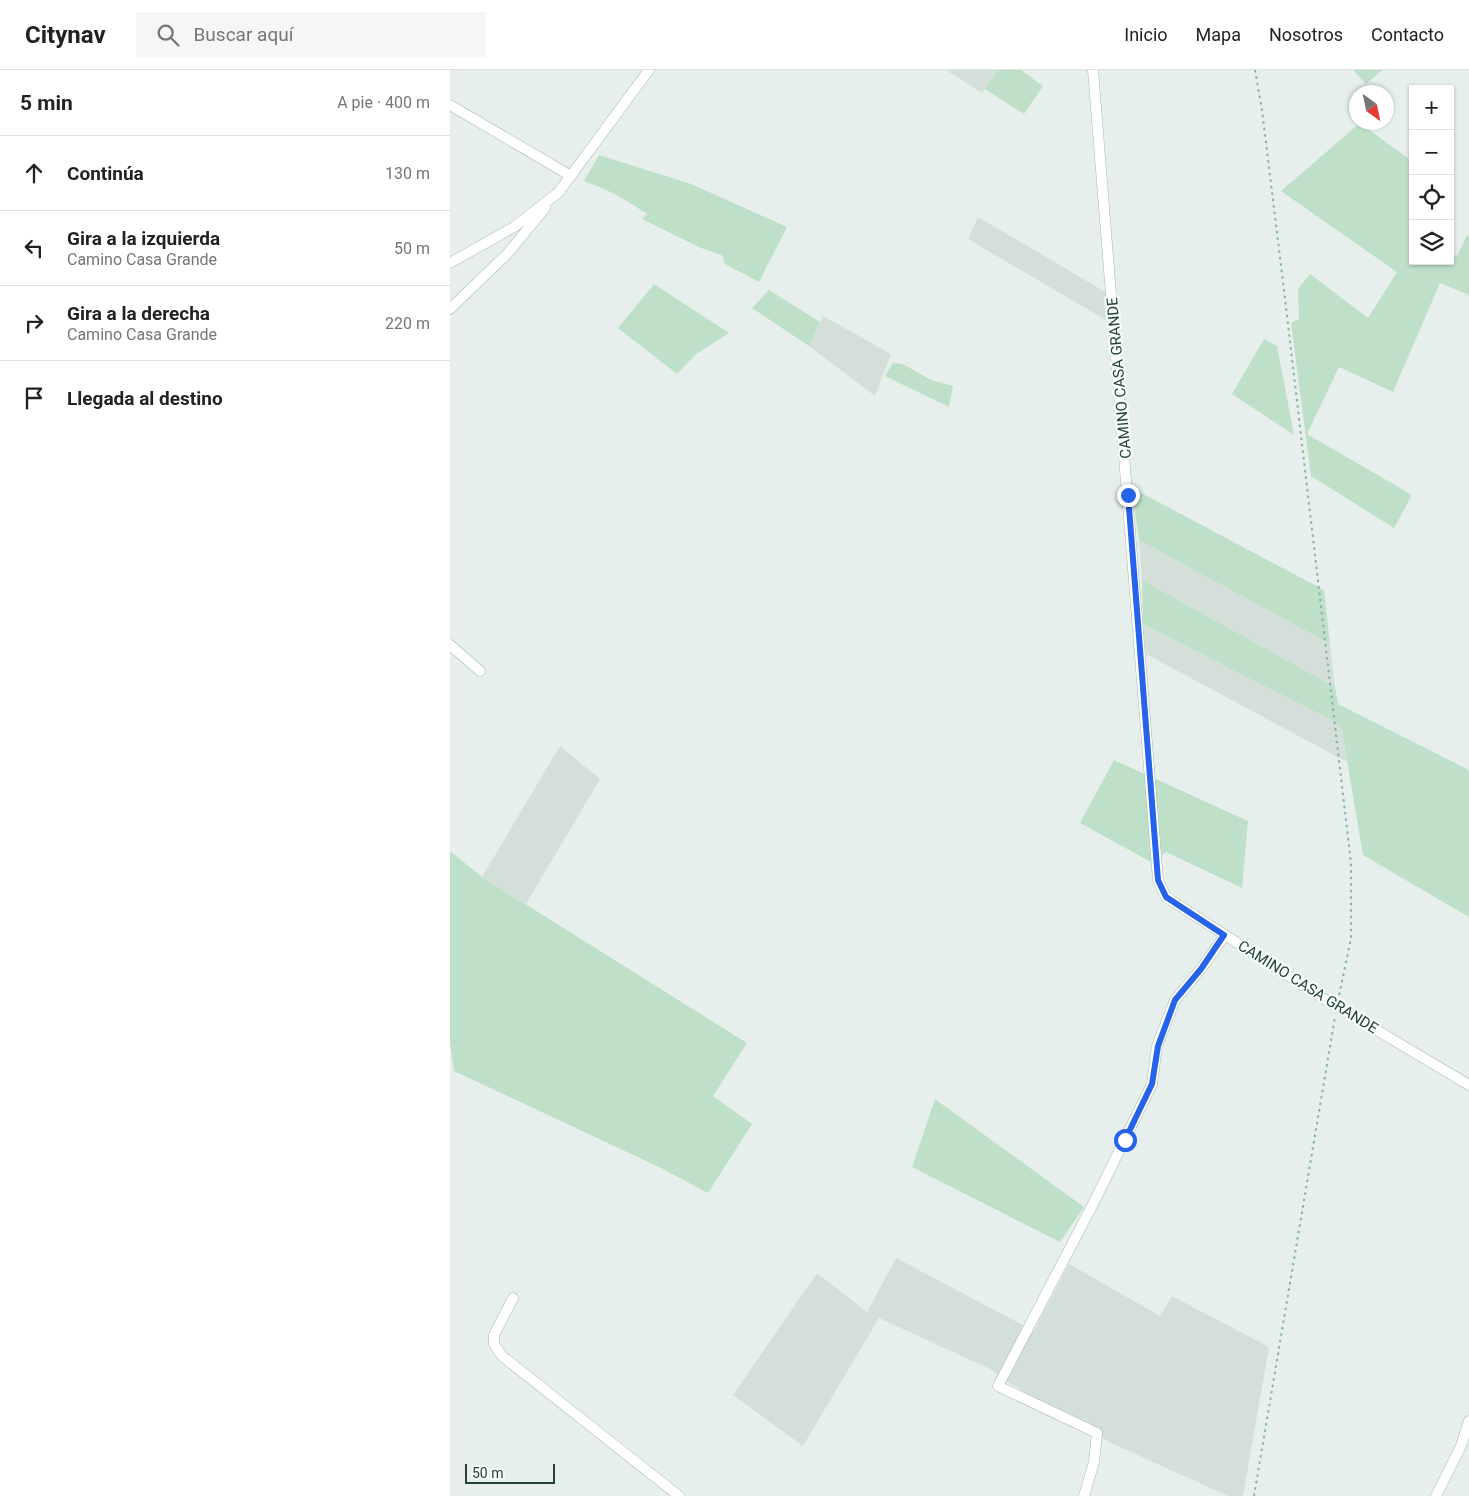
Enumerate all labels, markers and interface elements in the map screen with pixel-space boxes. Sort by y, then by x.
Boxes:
search box [136,12,486,57]
text: Citynav [25,21,106,49]
icon: search [154,21,182,49]
text: Buscar aquí [194,23,293,46]
text: Inicio [1124,24,1168,45]
text: Mapa [1196,24,1241,45]
text: Nosotros [1269,24,1343,45]
text: Contacto [1371,24,1444,45]
north arrow [1349,85,1394,130]
map controls [1409,85,1454,265]
button: + [1409,85,1454,130]
text: 5 min [20,91,73,115]
text: A pie · 400 m [337,93,430,112]
button: − [1409,130,1454,175]
icon: ahead [20,159,48,187]
text: Continúa [67,162,144,185]
text: 130 m [385,164,430,183]
button: locate [1409,175,1454,220]
button: layers [1409,220,1454,265]
text: Gira a la izquierda [67,227,220,250]
icon: left [20,234,48,262]
text: 50 m [394,239,430,258]
text: Camino Casa Grande [67,250,217,269]
street label: CAMINO CASA GRANDE [1103,296,1135,459]
text: Gira a la derecha [67,302,210,325]
icon: right [20,309,48,337]
text: 220 m [385,314,430,333]
text: Camino Casa Grande [67,325,217,344]
icon: arrive [20,384,48,412]
text: Llegada al destino [67,387,223,410]
route end [1117,484,1140,507]
street label: CAMINO CASA GRANDE [1235,937,1382,1038]
route start [1114,1129,1137,1152]
scale bar [465,1461,555,1484]
text: 50 m [472,1465,504,1481]

